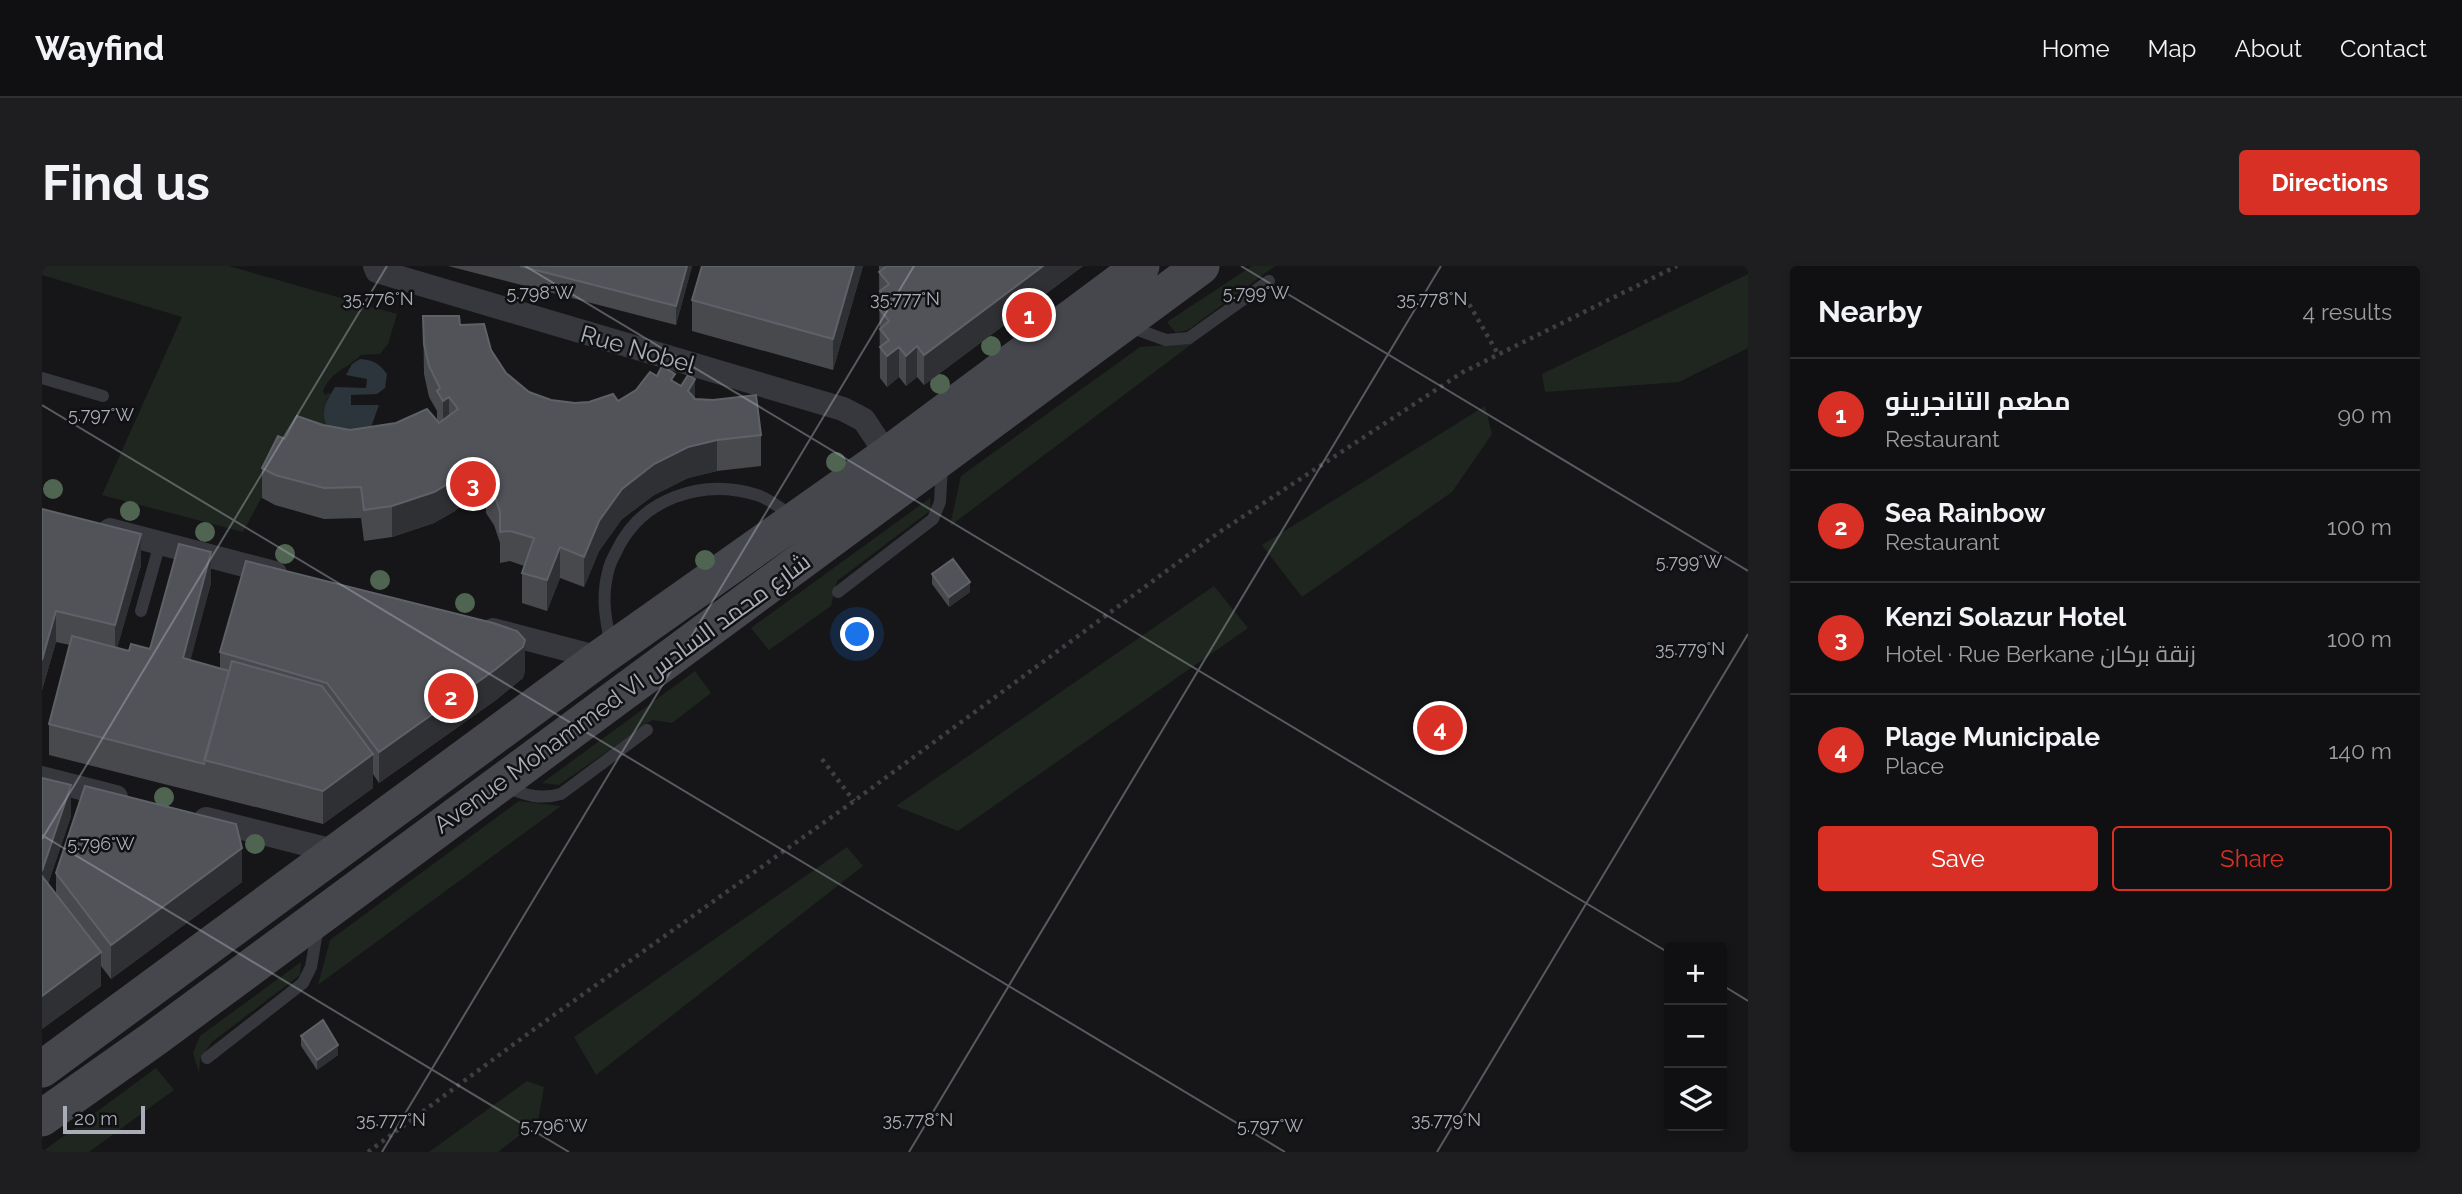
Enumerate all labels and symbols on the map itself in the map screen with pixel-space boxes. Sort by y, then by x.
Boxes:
text: 5.798°W [506,282,574,303]
text: 5.799°W [1223,282,1289,303]
text: 35.776°N [342,288,414,309]
text: 35.777°N [870,288,940,309]
text: 35.778°N [1397,288,1468,309]
pin: 1 [1006,289,1052,341]
street label: Rue Nobel [577,319,699,379]
text: 5.797°W [68,404,134,425]
pin: 3 [450,458,496,510]
street label: Avenue Mohammed VI شارع محمد السادس [428,547,817,841]
text: 5.799°W [1656,551,1722,572]
your location [840,617,874,651]
text: 35.779°N [1655,638,1725,659]
pin: 2 [428,670,474,722]
pin: 4 [1417,702,1463,754]
text: 5.796°W [67,833,135,854]
scale bar [63,1103,145,1135]
text: 35.777°N [356,1109,426,1130]
text: 35.778°N [883,1109,954,1130]
text: 35.779°N [1411,1109,1481,1130]
text: 5.796°W [520,1115,588,1136]
text: 5.797°W [1237,1115,1303,1136]

